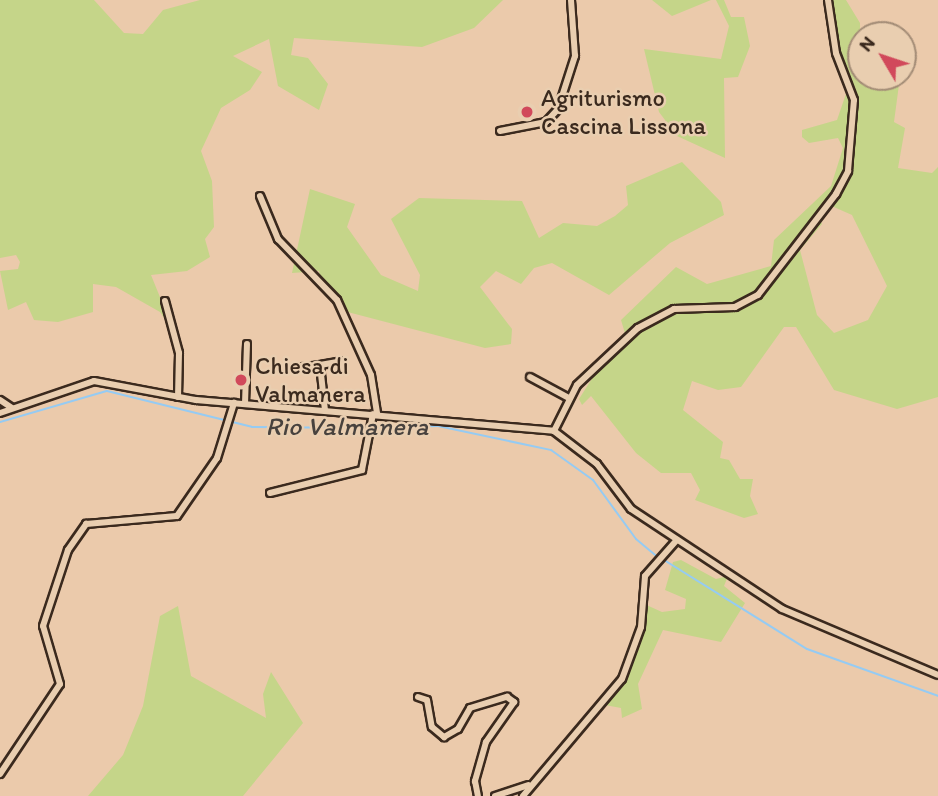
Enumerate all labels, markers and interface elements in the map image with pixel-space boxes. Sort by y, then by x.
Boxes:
north arrow [847,21,917,91]
text: N [854,32,880,56]
place label: Agriturismo Cascina Lissona [541,84,706,140]
marker: Agriturismo Cascina Lissona [519,104,535,120]
place label: Chiesa di Valmanera [255,352,366,408]
marker: Chiesa di Valmanera [233,372,249,388]
water label: Rio Valmanera [266,411,428,443]

